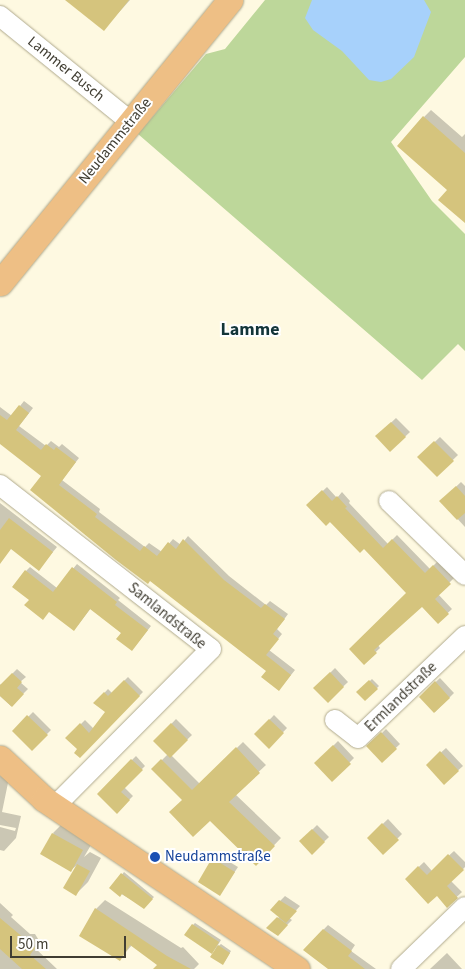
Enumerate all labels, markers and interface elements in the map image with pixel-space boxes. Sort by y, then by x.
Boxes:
street label: Lammer Busch [24,33,108,105]
street label: Neudammstraße [75,94,155,188]
district label: Lamme [221,319,279,341]
street label: Samlandstraße [124,579,210,653]
street label: Ermlandstraße [361,658,441,736]
place label: Neudammstraße [165,848,271,866]
marker: Neudammstraße [149,851,161,863]
scale bar [12,926,129,958]
text: 50 m [18,934,48,955]

